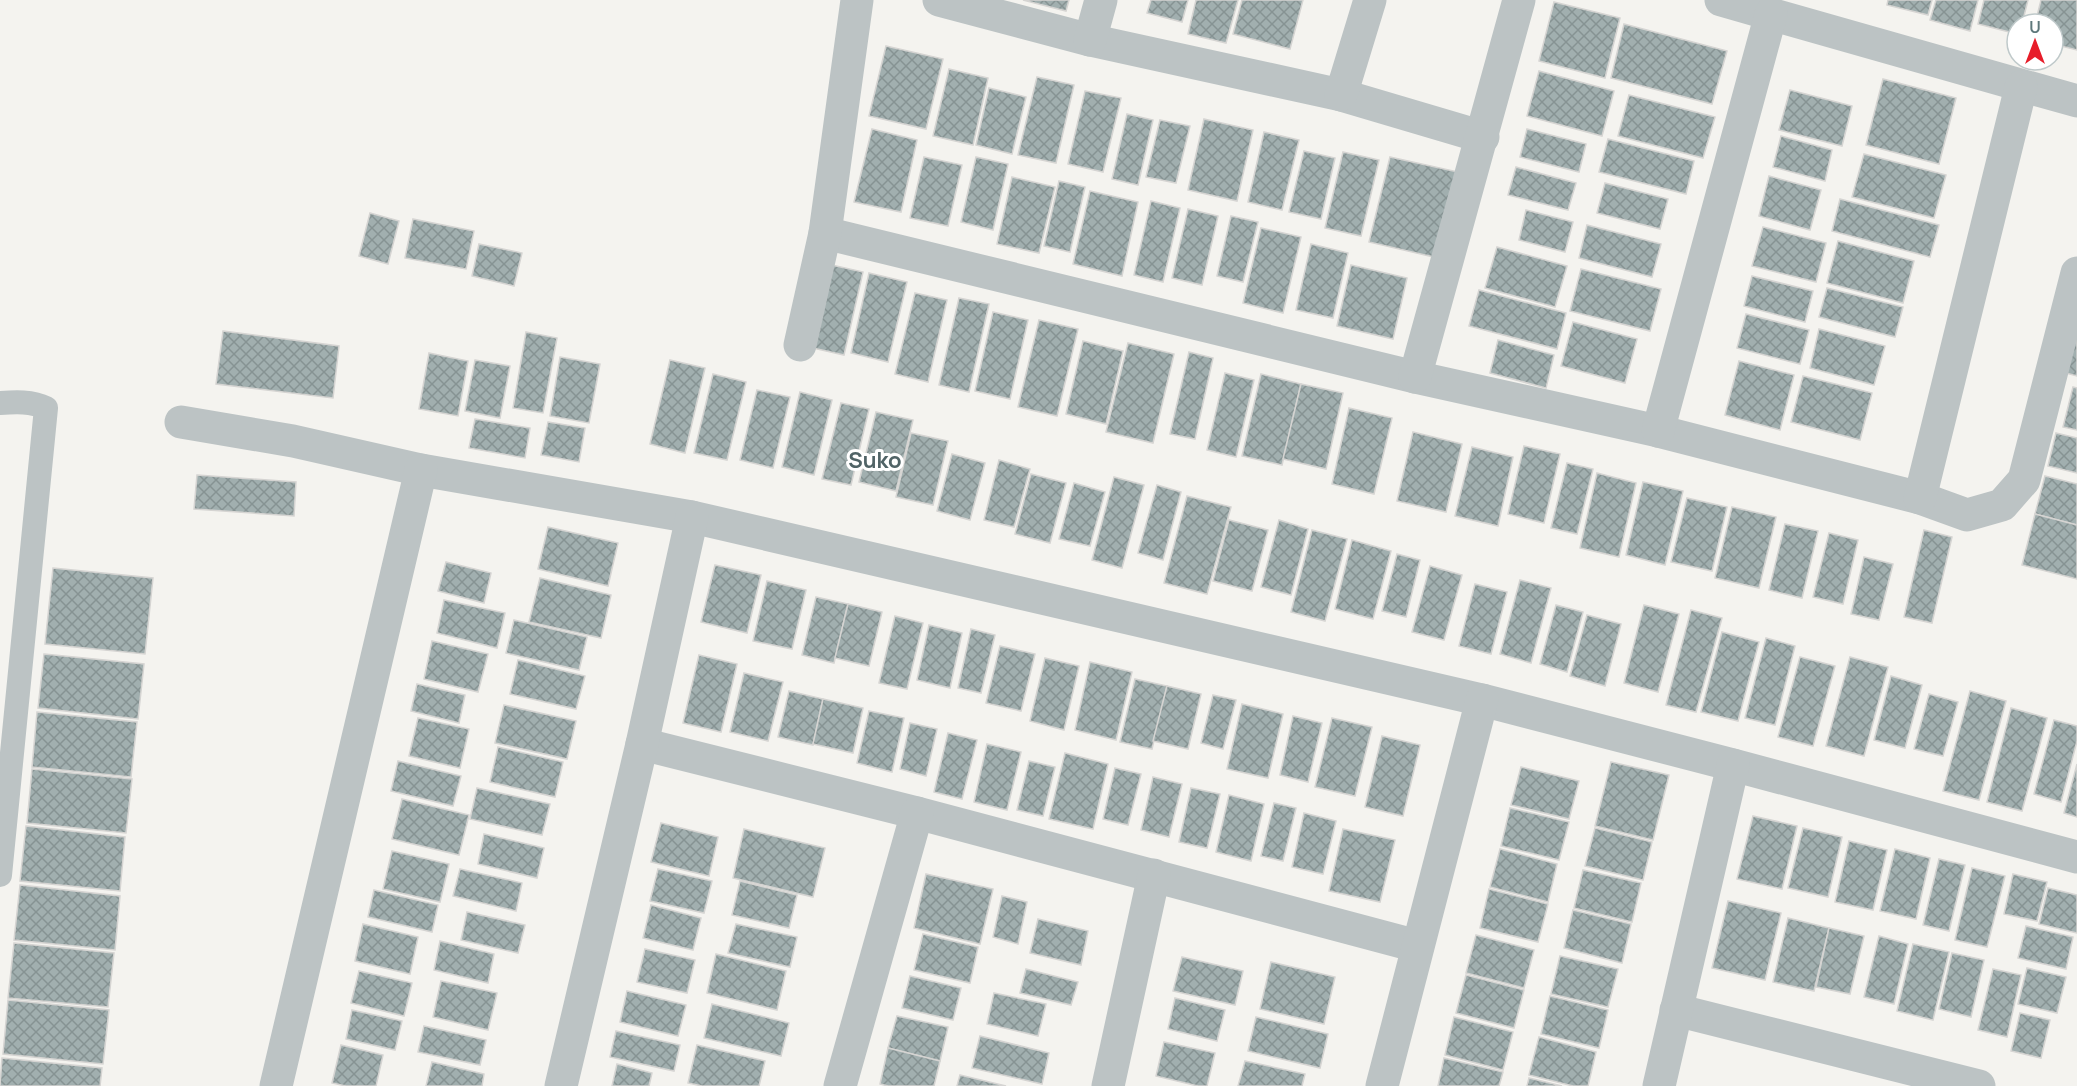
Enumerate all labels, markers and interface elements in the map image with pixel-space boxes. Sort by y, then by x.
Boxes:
north arrow [2005,12,2065,72]
text: U [2029,16,2041,38]
district label: Suko [848,445,902,475]

